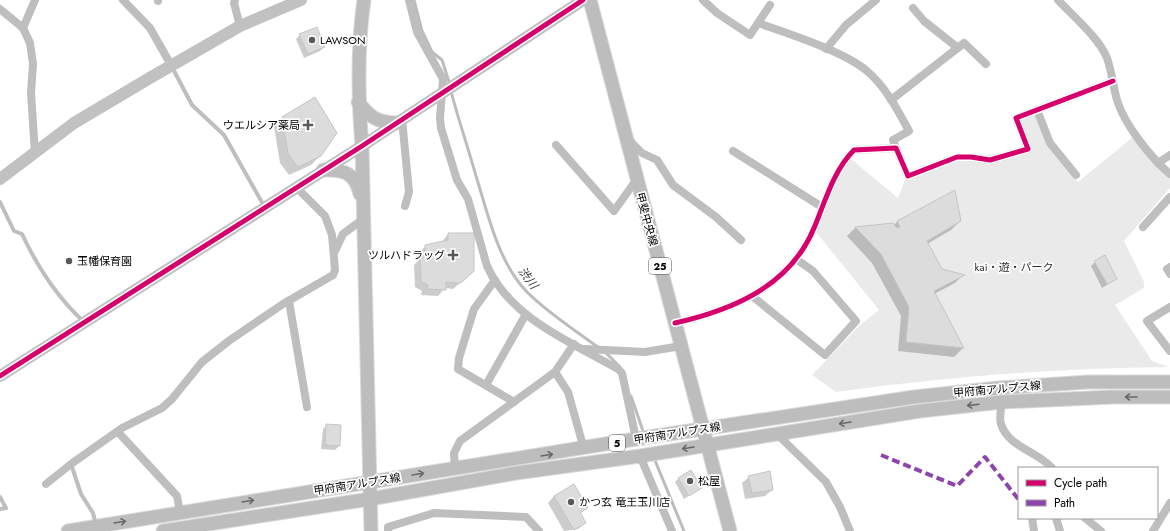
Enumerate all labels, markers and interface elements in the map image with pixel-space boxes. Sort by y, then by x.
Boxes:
place label: LAWSON [320,32,366,48]
marker: LAWSON [307,35,317,45]
place label: ウエルシア薬局 [223,117,300,133]
marker: ウエルシア薬局 [303,120,313,130]
street label: 甲斐中央線 [632,190,662,248]
place label: ツルハドラッグ [368,247,445,263]
marker: ツルハドラッグ [448,250,458,260]
place label: 玉幡保育園 [77,253,132,269]
marker: 玉幡保育園 [64,256,74,266]
road number: 25 [649,258,671,274]
park label: kai・遊・パーク [975,259,1054,275]
water label: 渋川 [514,263,544,295]
street label: 甲府南アルプス線 [953,377,1041,401]
one-way arrow [1125,393,1138,401]
one-way arrow [967,401,980,409]
street label: 甲府南アルプス線 [632,418,722,448]
one-way arrow [839,419,852,427]
road number: 5 [609,435,625,451]
one-way arrow [682,444,695,452]
one-way arrow [540,451,553,459]
legend [1018,467,1158,519]
street label: 甲府南アルプス線 [312,469,402,499]
one-way arrow [411,470,424,478]
place label: 松屋 [698,473,720,489]
text: Cycle path [1054,474,1107,492]
marker: 松屋 [685,476,695,486]
place label: かつ玄 竜王玉川店 [579,494,670,510]
text: Path [1054,494,1075,512]
one-way arrow [241,497,254,505]
marker: かつ玄 竜王玉川店 [566,497,576,507]
one-way arrow [113,518,126,526]

